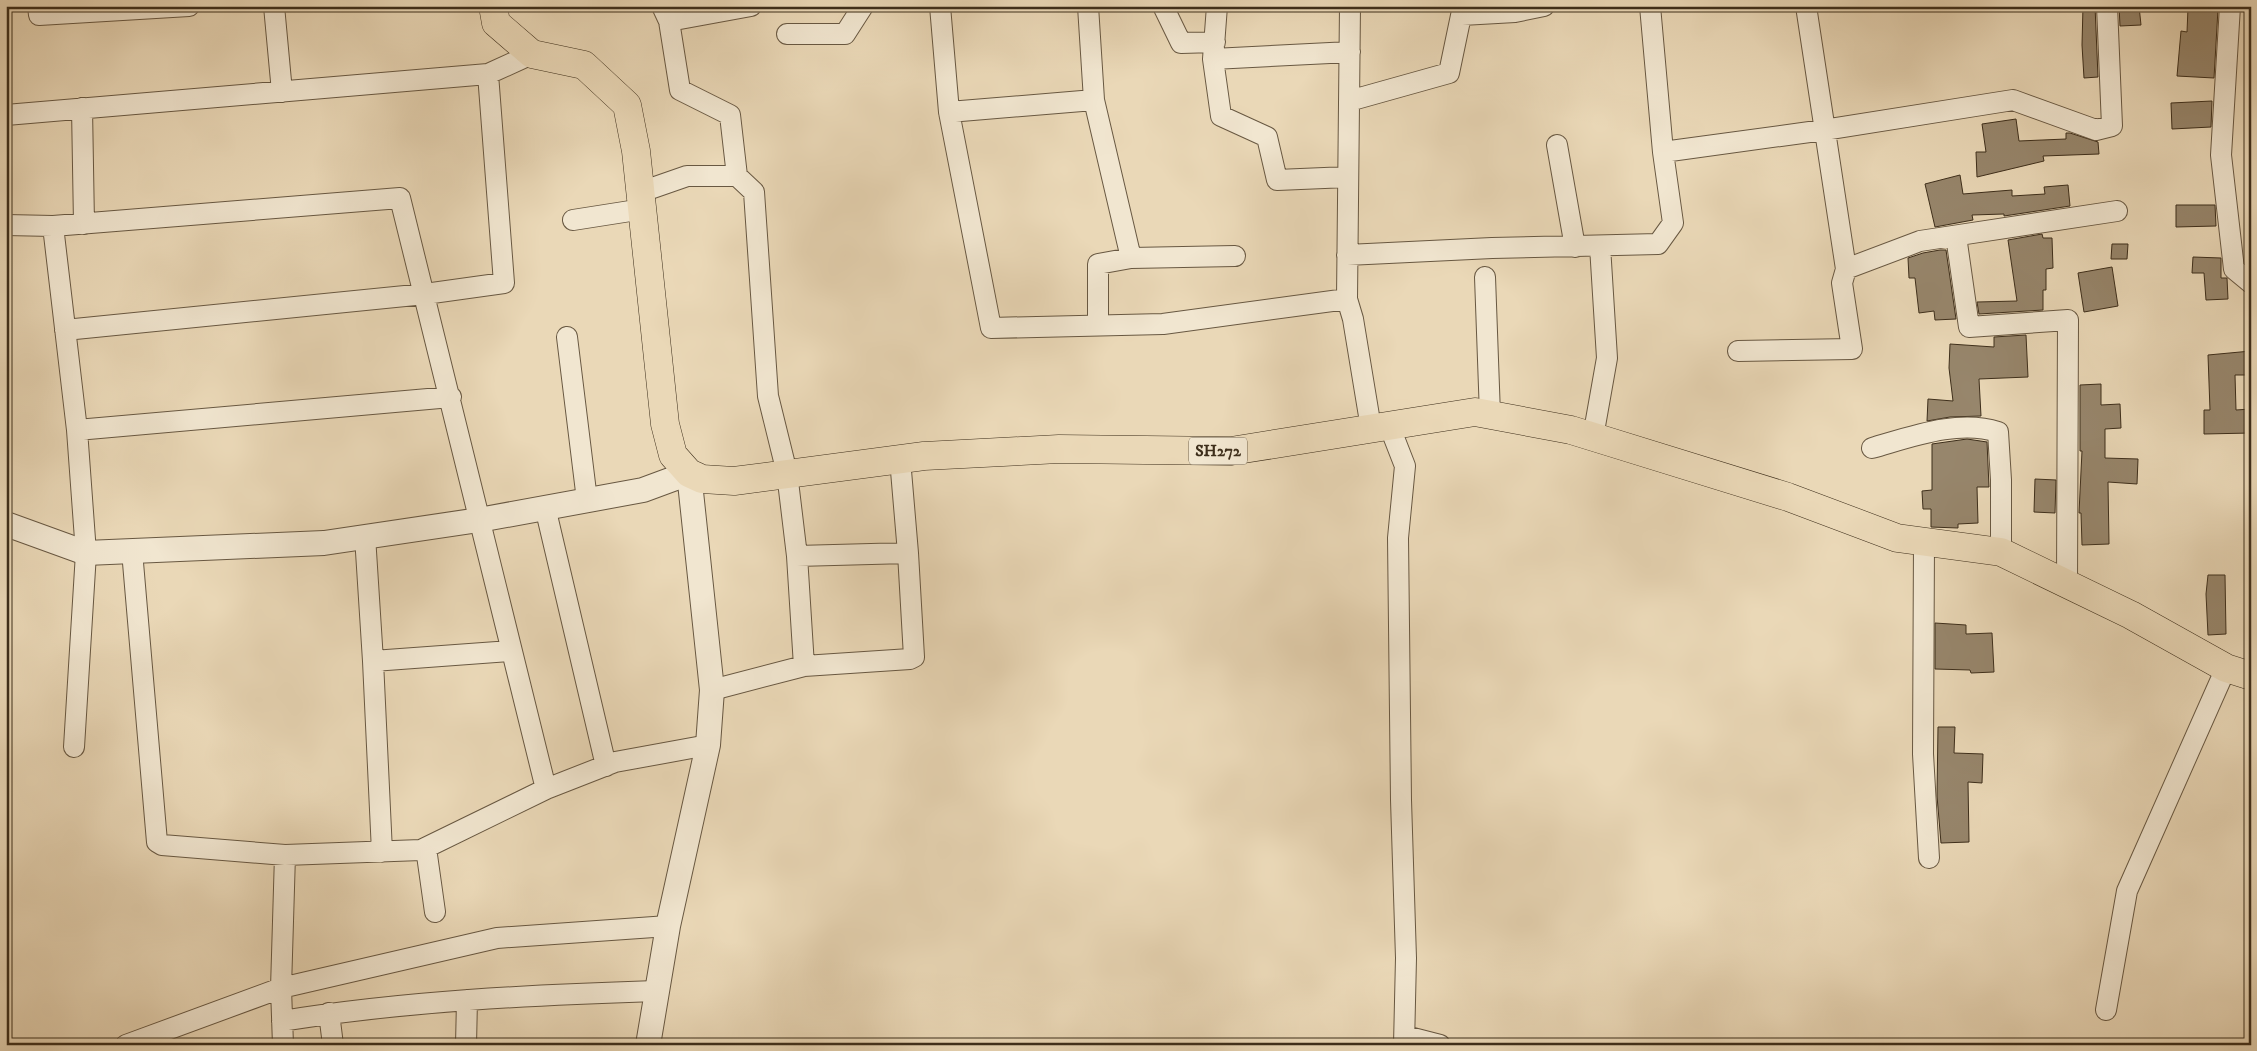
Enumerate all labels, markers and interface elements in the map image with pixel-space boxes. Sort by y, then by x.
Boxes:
road number: SH272 [1189,438,1247,464]

